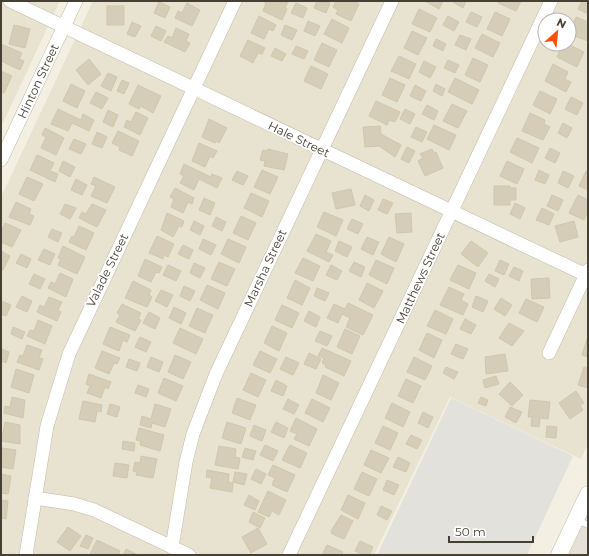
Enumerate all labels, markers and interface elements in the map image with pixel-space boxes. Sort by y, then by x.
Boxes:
north arrow [537,12,577,52]
text: N [554,15,569,31]
street label: Hinton Street [14,41,62,121]
street label: Hale Street [266,118,332,160]
street label: Marsha Street [240,227,290,309]
street label: Matthews Street [392,230,448,326]
street label: Valade Street [83,231,131,309]
scale bar [449,518,533,544]
text: 50 m [455,524,486,539]

